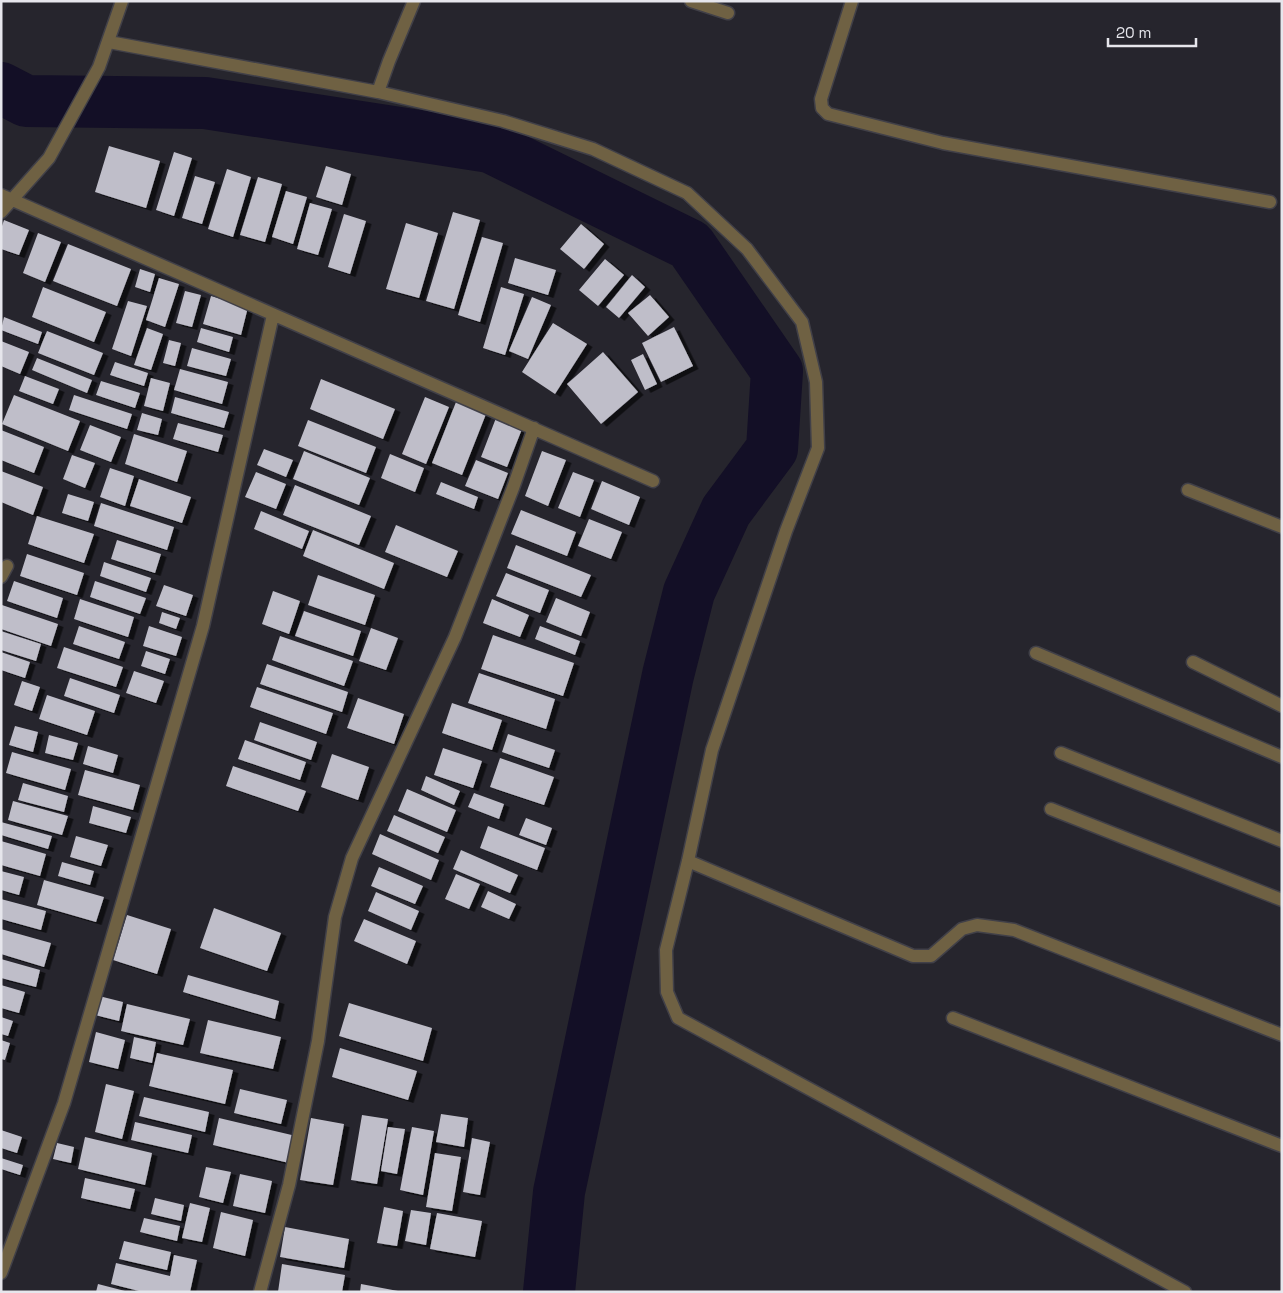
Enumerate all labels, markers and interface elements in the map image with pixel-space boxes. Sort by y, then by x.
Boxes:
scale bar [1108,15,1196,47]
text: 20 m [1116,23,1151,42]

